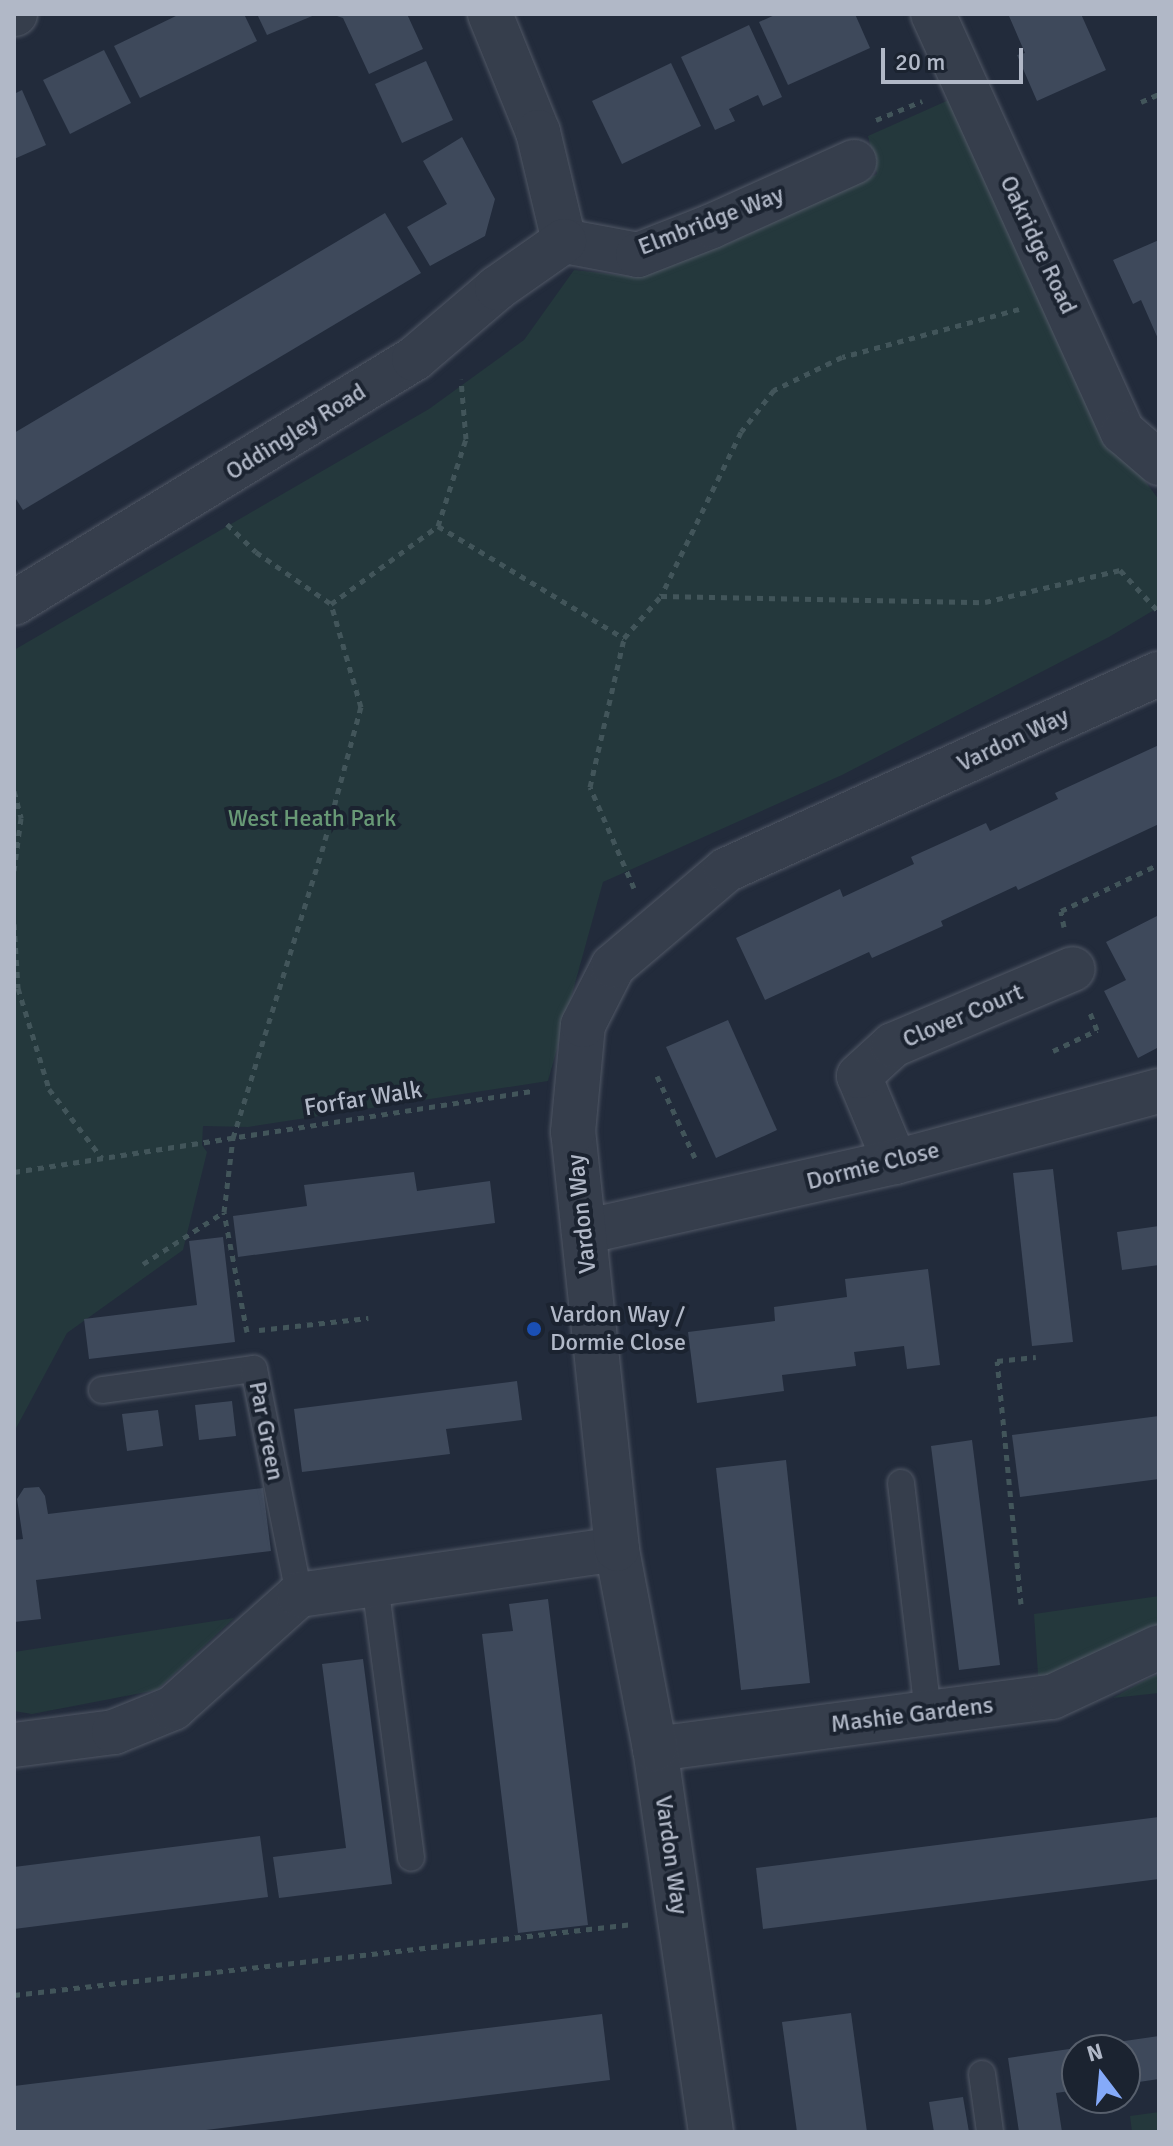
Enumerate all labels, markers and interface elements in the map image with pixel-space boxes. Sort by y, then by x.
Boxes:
scale bar [885,32,1027,82]
text: 20 m [895,47,945,77]
street label: Oakridge Road [993,171,1083,319]
street label: Elmbridge Way [634,180,788,262]
street label: Oddingley Road [221,377,371,487]
street label: Vardon Way [953,702,1073,778]
park label: West Heath Park [228,805,396,833]
street label: Clover Court [899,978,1027,1054]
street label: Forfar Walk [302,1075,424,1123]
street label: Dormie Close [804,1136,942,1196]
street label: Vardon Way [561,1153,603,1275]
place label: Vardon Way / Dormie Close [550,1301,686,1357]
marker: Vardon Way / Dormie Close [525,1320,543,1338]
street label: Par Green [242,1379,290,1483]
street label: Mashie Gardens [829,1691,995,1739]
street label: Vardon Way [648,1794,694,1916]
north arrow [1061,2034,1141,2114]
text: N [1084,2037,1106,2067]

